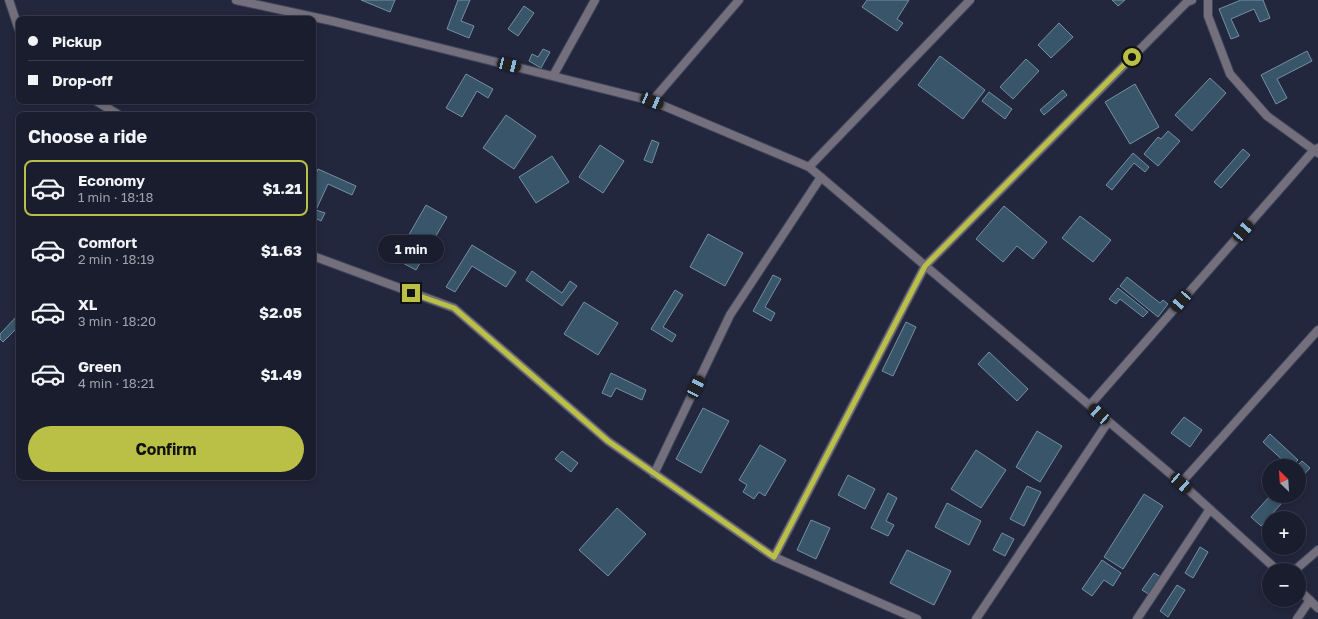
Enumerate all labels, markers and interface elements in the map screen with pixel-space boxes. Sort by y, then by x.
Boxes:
text: Pickup [52,32,102,50]
route start [1123,48,1141,66]
car [496,56,522,74]
text: Drop-off [52,71,112,89]
car [639,91,665,111]
text: Choose a ride [28,125,147,147]
icon: car [30,170,66,206]
text: Economy [78,171,145,189]
text: $1.21 [263,179,302,197]
text: 1 min · 18:18 [78,189,153,205]
car [1231,218,1255,244]
icon: car [30,232,66,268]
text: Comfort [78,233,137,251]
callout: 1 min [378,235,444,263]
text: $1.63 [261,241,302,259]
text: 1 min [395,241,427,257]
text: 2 min · 18:19 [78,251,154,267]
route end [402,284,420,302]
car [1169,288,1193,314]
icon: car [30,294,66,330]
text: XL [78,295,97,313]
text: $2.05 [259,303,302,321]
text: 3 min · 18:20 [78,313,156,329]
icon: car [30,356,66,392]
text: Green [78,357,121,375]
text: $1.49 [261,365,302,383]
car [685,374,707,400]
text: 4 min · 18:21 [78,375,155,391]
car [1086,402,1112,426]
button: Confirm [28,426,304,472]
north arrow [1262,459,1306,503]
map controls [1262,459,1306,607]
car [1168,471,1194,495]
button: + [1262,511,1306,555]
button: − [1262,563,1306,607]

